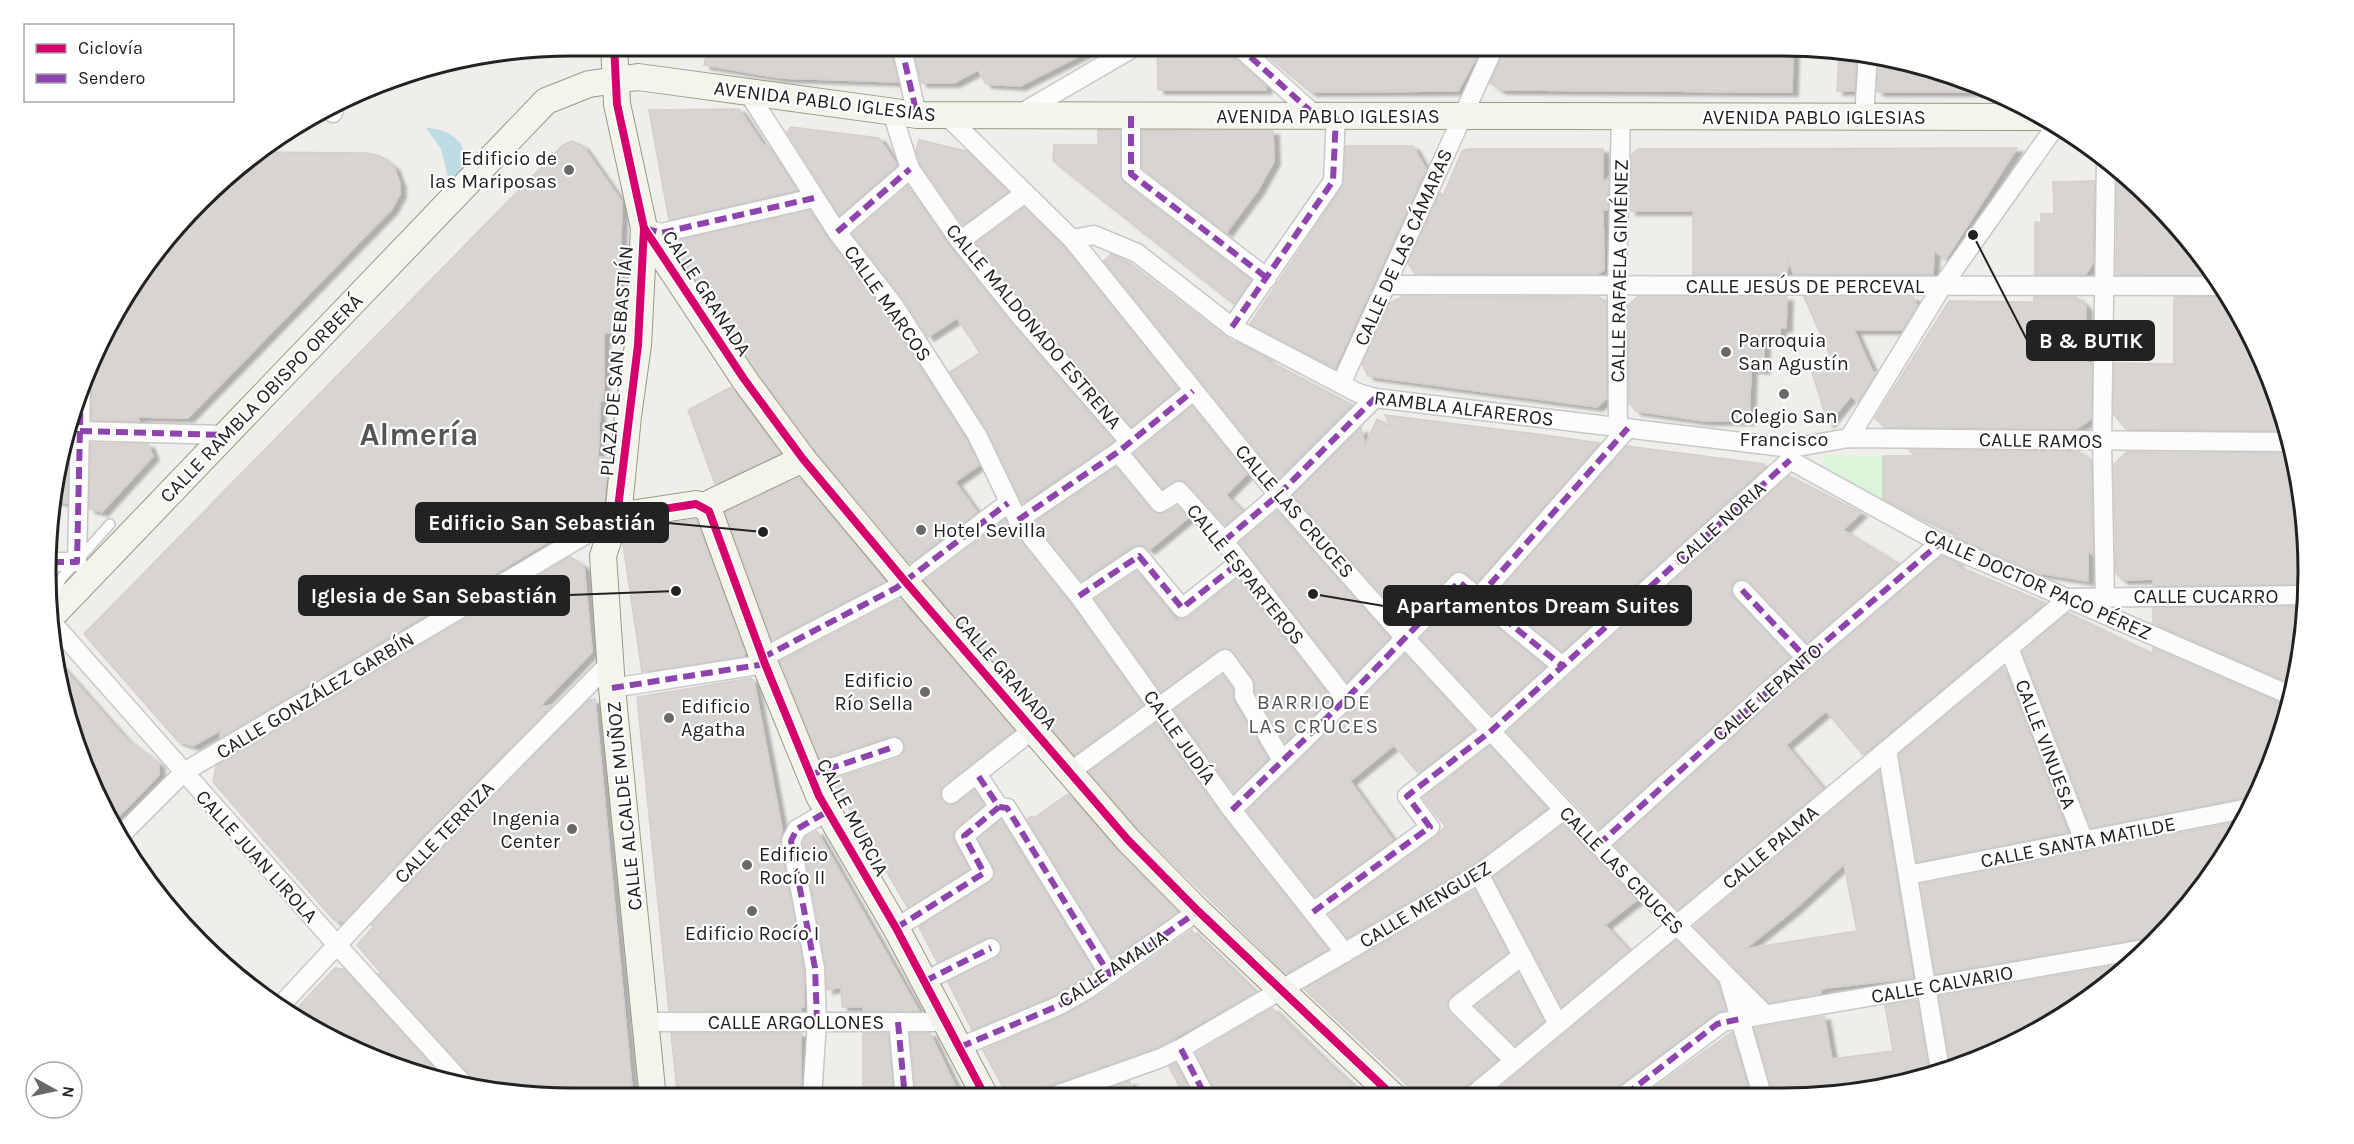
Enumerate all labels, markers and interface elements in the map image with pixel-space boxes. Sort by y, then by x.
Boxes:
legend [24,24,234,102]
text: Ciclovía [78,37,143,59]
text: Sendero [78,67,145,89]
street label: AVENIDA PABLO IGLESIAS [713,76,937,127]
street label: AVENIDA PABLO IGLESIAS [1216,105,1440,128]
street label: AVENIDA PABLO IGLESIAS [1702,106,1926,129]
street label: CALLE DE LAS CÁMARAS [1349,145,1457,349]
place label: Edificio de las Mariposas [429,147,557,193]
street label: CALLE RAFAELA GIMÉNEZ [1605,159,1633,383]
marker: Edificio de las Mariposas [562,163,576,177]
street label: CALLE MALDONADO ESTRENA [941,219,1126,433]
street label: CALLE GRANADA [657,226,756,360]
street label: CALLE MARCOS [839,241,936,366]
street label: PLAZA DE SAN SEBASTIÁN [594,245,638,477]
street label: CALLE JESÚS DE PERCEVAL [1686,274,1925,298]
street label: CALLE RAMBLA OBISPO ORBERÁ [155,288,367,508]
callout: B & BUTIK [2027,321,2154,360]
place label: Parroquia San Agustín [1738,329,1849,375]
text: B & BUTIK [2039,329,2143,353]
marker: Parroquia San Agustín [1719,345,1733,359]
street label: RAMBLA ALFAREROS [1373,386,1555,431]
marker: Colegio San Francisco [1777,387,1791,401]
place label: Colegio San Francisco [1730,405,1838,451]
district label: Almería [360,416,478,453]
street label: CALLE RAMOS [1979,428,2103,453]
street label: CALLE LAS CRUCES [1230,440,1359,583]
street label: CALLE NORIA [1670,477,1771,570]
street label: CALLE ESPARTEROS [1182,499,1309,649]
callout: Edificio San Sebastián [416,503,668,542]
text: Edificio San Sebastián [428,511,656,535]
place label: Hotel Sevilla [933,519,1046,542]
marker: Hotel Sevilla [914,523,928,537]
street label: CALLE DOCTOR PACO PÉREZ [1921,523,2155,645]
callout: Iglesia de San Sebastián [299,576,569,615]
text: Iglesia de San Sebastián [311,584,557,608]
street label: CALLE CUCARRO [2134,585,2278,608]
callout: Apartamentos Dream Suites [1384,586,1691,625]
text: Apartamentos Dream Suites [1397,594,1680,618]
street label: CALLE GRANADA [949,610,1062,735]
street label: CALLE GONZÁLEZ GARBÍN [212,626,418,764]
street label: CALLE LEPANTO [1708,639,1827,746]
place label: Edificio Río Sella [835,669,913,715]
street label: CALLE VINUESA [2010,676,2081,812]
marker: Edificio Río Sella [918,685,932,699]
street label: CALLE JUDÍA [1139,685,1221,789]
district label: BARRIO DE LAS CRUCES [1248,690,1380,738]
place label: Edificio Agatha [681,695,750,741]
street label: CALLE ALCALDE MUÑOZ [602,700,647,912]
marker: Edificio Agatha [662,711,676,725]
street label: CALLE MURCIA [812,754,893,880]
street label: CALLE TERRIZA [390,776,499,888]
street label: CALLE JUAN LIROLA [191,785,322,927]
street label: CALLE LAS CRUCES [1555,801,1689,939]
street label: CALLE PALMA [1718,801,1823,894]
place label: Ingenia Center [492,807,561,853]
street label: CALLE SANTA MATILDE [1979,812,2178,873]
marker: Ingenia Center [565,822,579,836]
place label: Edificio Rocío II [759,843,828,889]
street label: CALLE MENGUEZ [1355,856,1495,953]
marker: Edificio Rocío II [740,858,754,872]
marker: Edificio Rocío I [745,904,759,918]
place label: Edificio Rocío I [685,922,819,945]
street label: CALLE AMALIA [1055,925,1172,1012]
street label: CALLE CALVARIO [1869,961,2015,1008]
street label: CALLE ARGOLLONES [708,1011,884,1034]
north arrow [24,1060,84,1120]
text: N [58,1085,79,1099]

